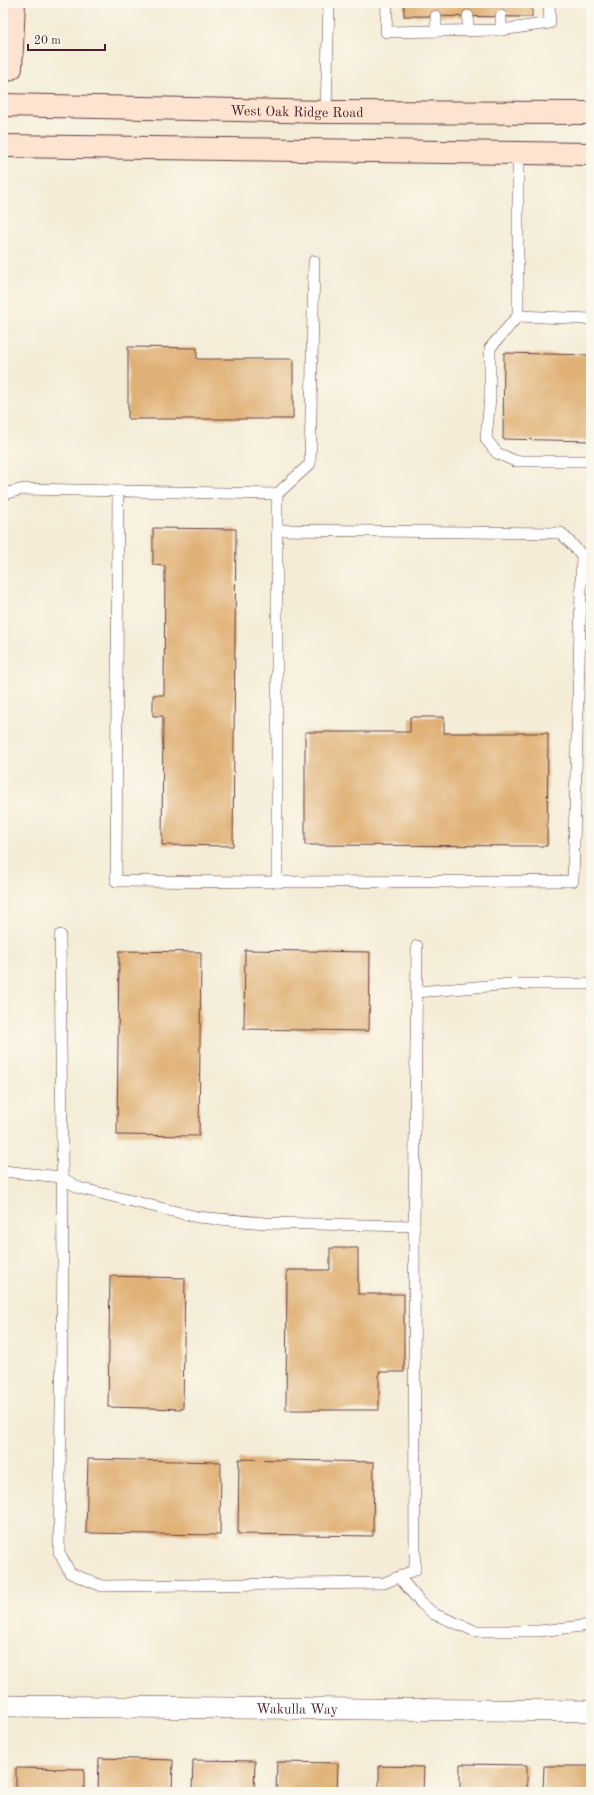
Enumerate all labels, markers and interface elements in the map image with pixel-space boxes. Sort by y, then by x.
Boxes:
scale bar [28,26,105,52]
text: 20 m [34,35,61,47]
street label: West Oak Ridge Road [230,104,364,120]
street label: Wakulla Way [256,1702,339,1717]

